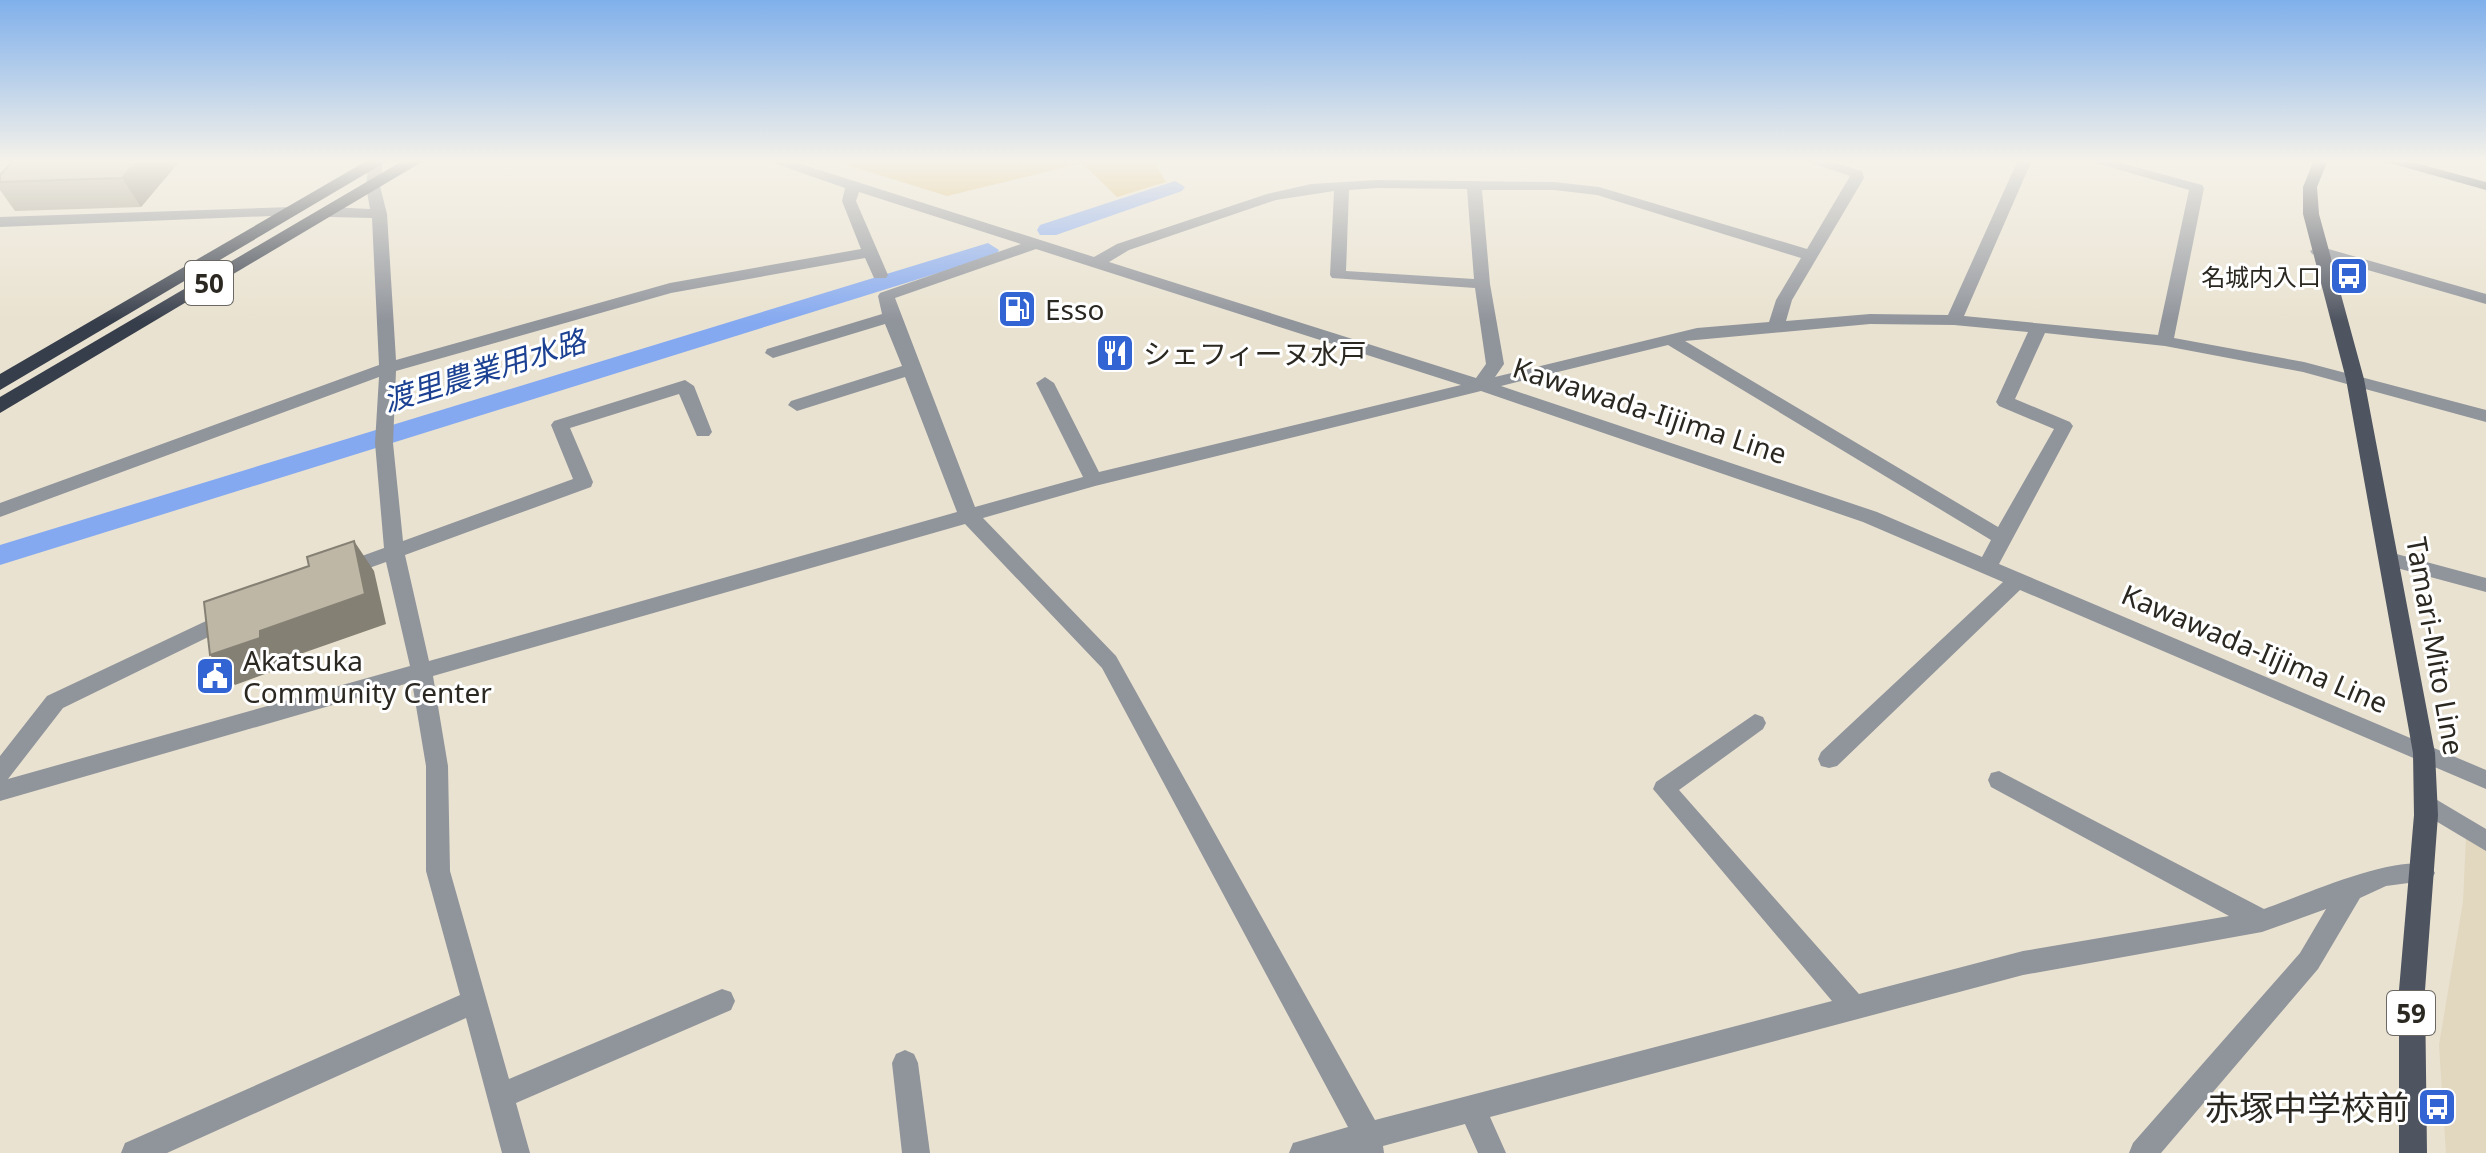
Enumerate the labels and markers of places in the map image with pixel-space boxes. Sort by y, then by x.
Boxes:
bus stop icon: 名城内入口 [2328,255,2370,297]
place label: 名城内入口 [2201,260,2321,293]
fuel station icon: Esso [996,288,1038,330]
place label: Esso [1045,290,1104,328]
restaurant icon: シェフィーヌ水戸 [1094,332,1136,374]
place label: シェフィーヌ水戸 [1143,334,1366,372]
place label: Akatsuka Community Center [243,641,492,711]
public building icon: Akatsuka Community Center [194,655,236,697]
place label: 赤塚中学校前 [2205,1084,2409,1130]
bus stop icon: 赤塚中学校前 [2416,1086,2458,1128]

